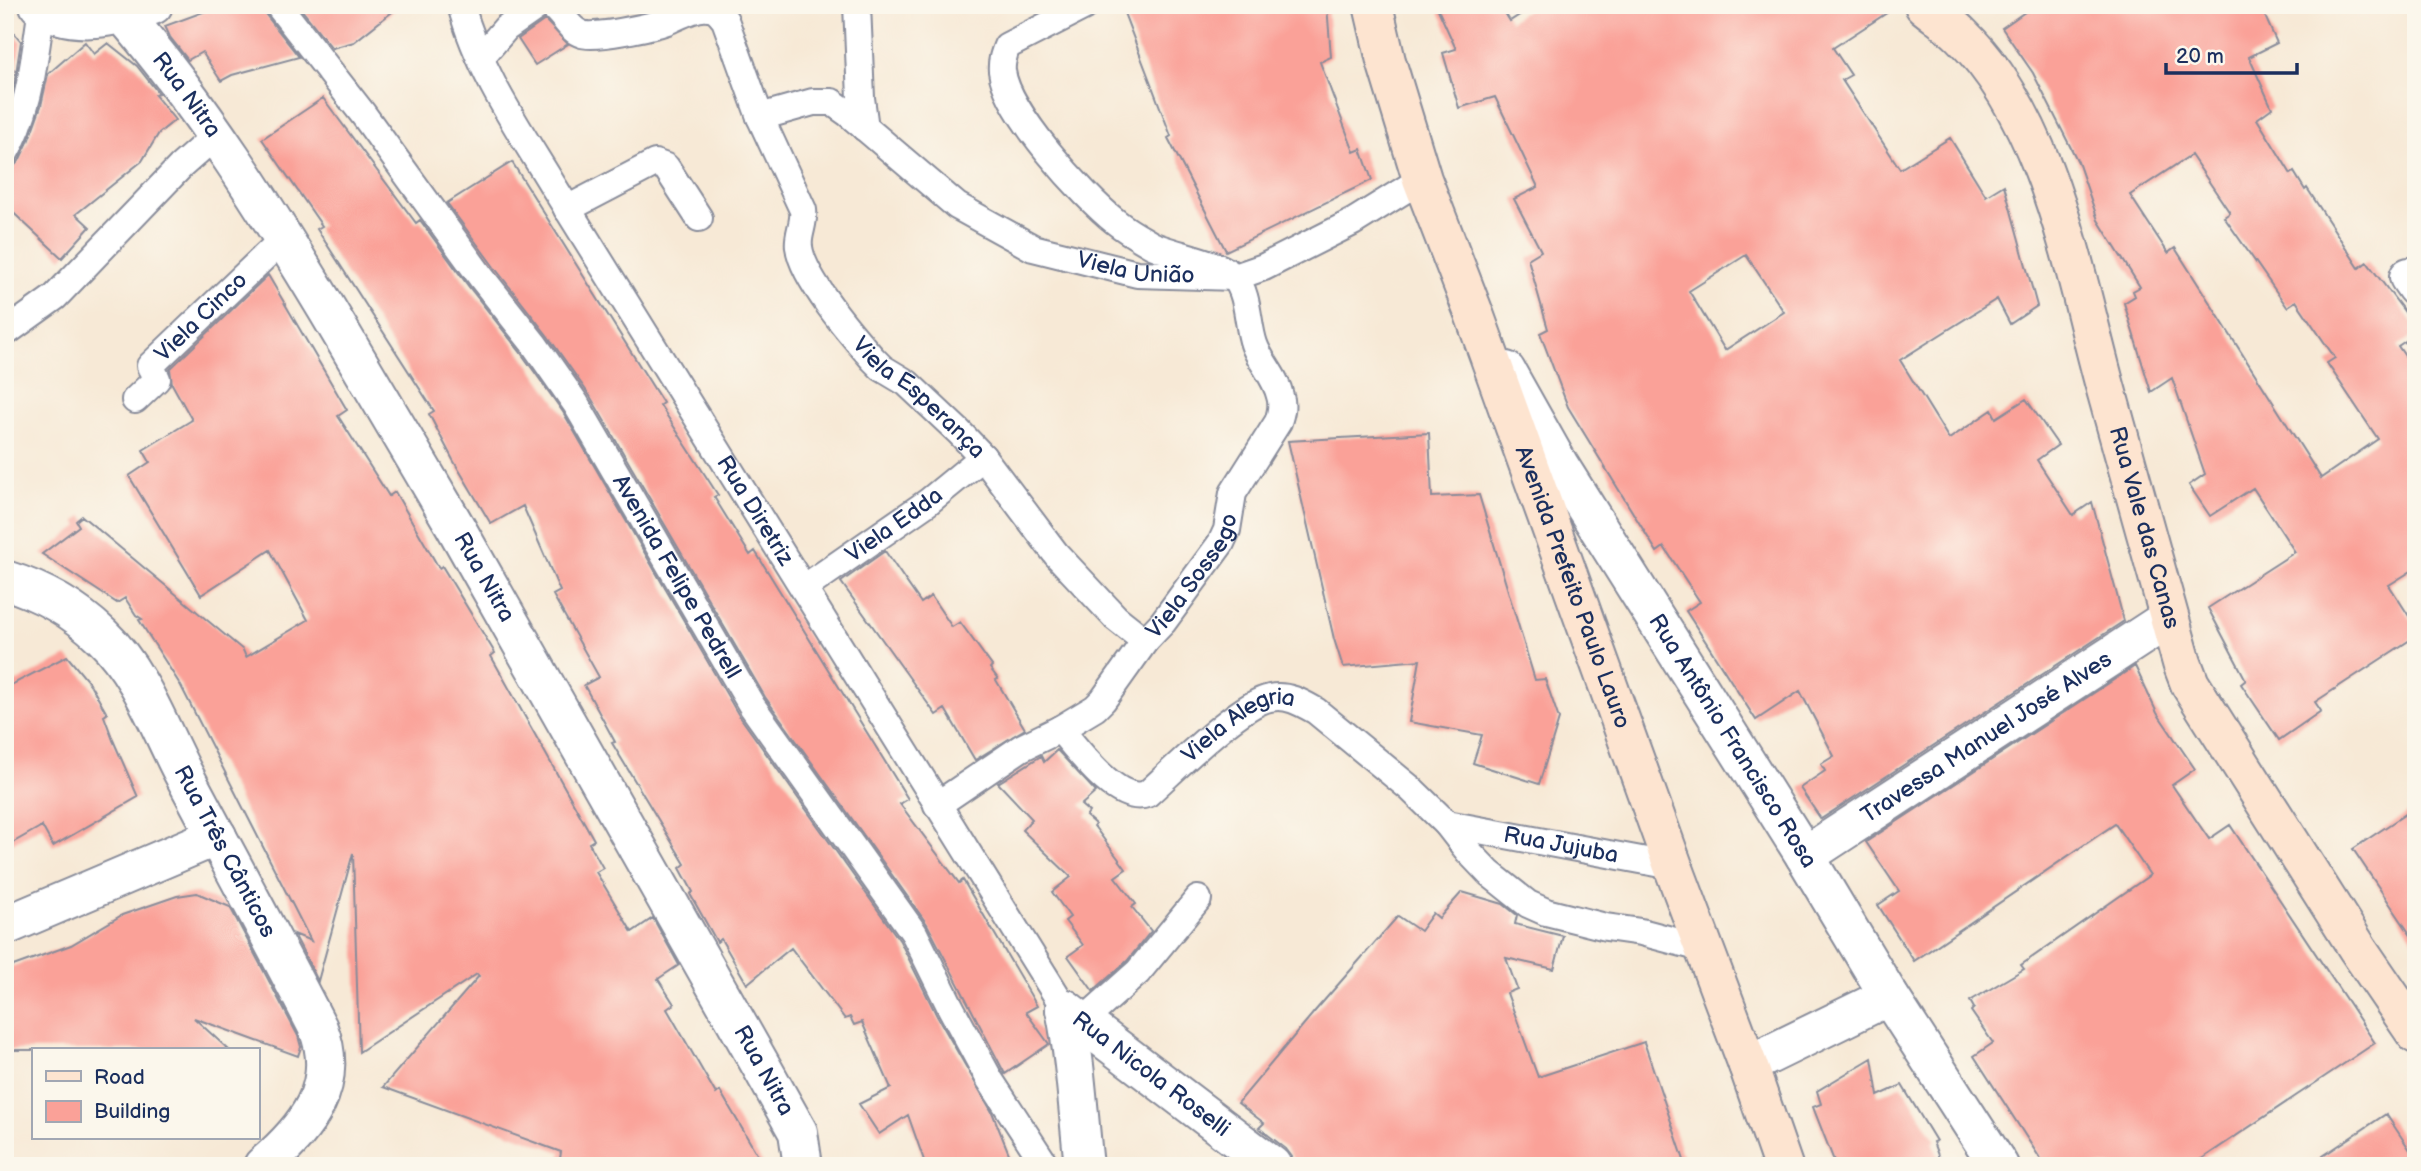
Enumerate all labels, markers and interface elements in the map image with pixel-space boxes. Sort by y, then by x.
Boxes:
scale bar [2166,32,2297,76]
text: 20 m [2176,44,2224,69]
street label: Rua Nitra [146,47,227,143]
street label: Viela União [1074,246,1195,290]
street label: Viela Cinco [149,266,253,368]
street label: Viela Esperança [846,331,991,465]
street label: Rua Vale das Canas [2103,423,2186,632]
street label: Avenida Prefeito Paulo Lauro [1509,442,1636,732]
street label: Rua Diretriz [710,450,800,571]
street label: Avenida Felipe Pedrell [606,470,747,684]
street label: Viela Edda [840,482,949,569]
street label: Viela Sossego [1140,512,1243,645]
street label: Rua Nitra [448,527,521,627]
street label: Rua Antônio Francisco Rosa [1642,609,1823,873]
street label: Travessa Manuel José Alves [1856,645,2117,829]
street label: Viela Alegria [1176,683,1298,769]
street label: Rua Três Cânticos [168,761,282,942]
street label: Rua Jujuba [1501,821,1621,870]
street label: Rua Nicola Roselli [1067,1005,1236,1143]
street label: Rua Nitra [727,1020,800,1121]
legend [32,1048,259,1140]
text: Road [94,1065,145,1090]
text: Building [94,1099,170,1124]

